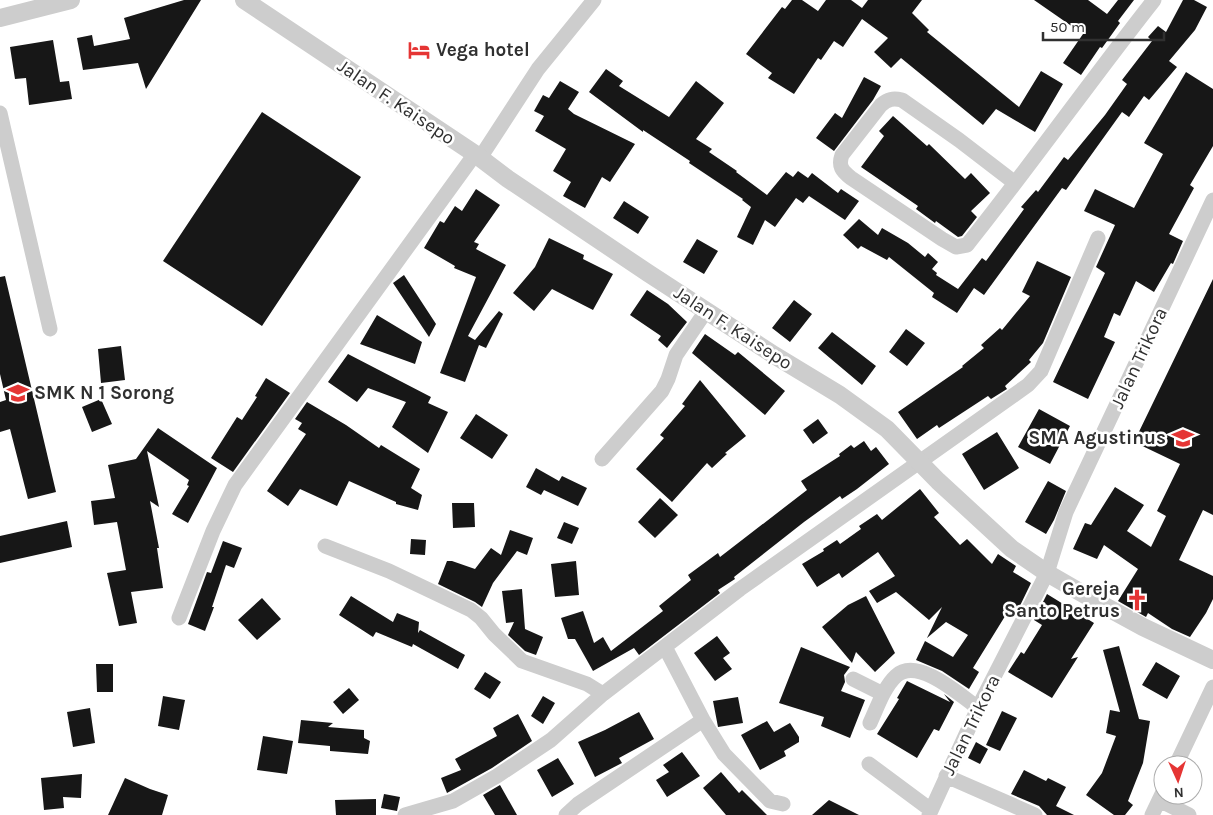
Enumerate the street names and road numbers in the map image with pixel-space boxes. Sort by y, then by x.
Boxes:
street label: Jalan F. Kaisepo [333,55,459,149]
street label: Jalan F. Kaisepo [670,282,796,374]
street label: Jalan Trikora [1106,304,1172,412]
street label: Jalan Trikora [937,671,1005,779]

